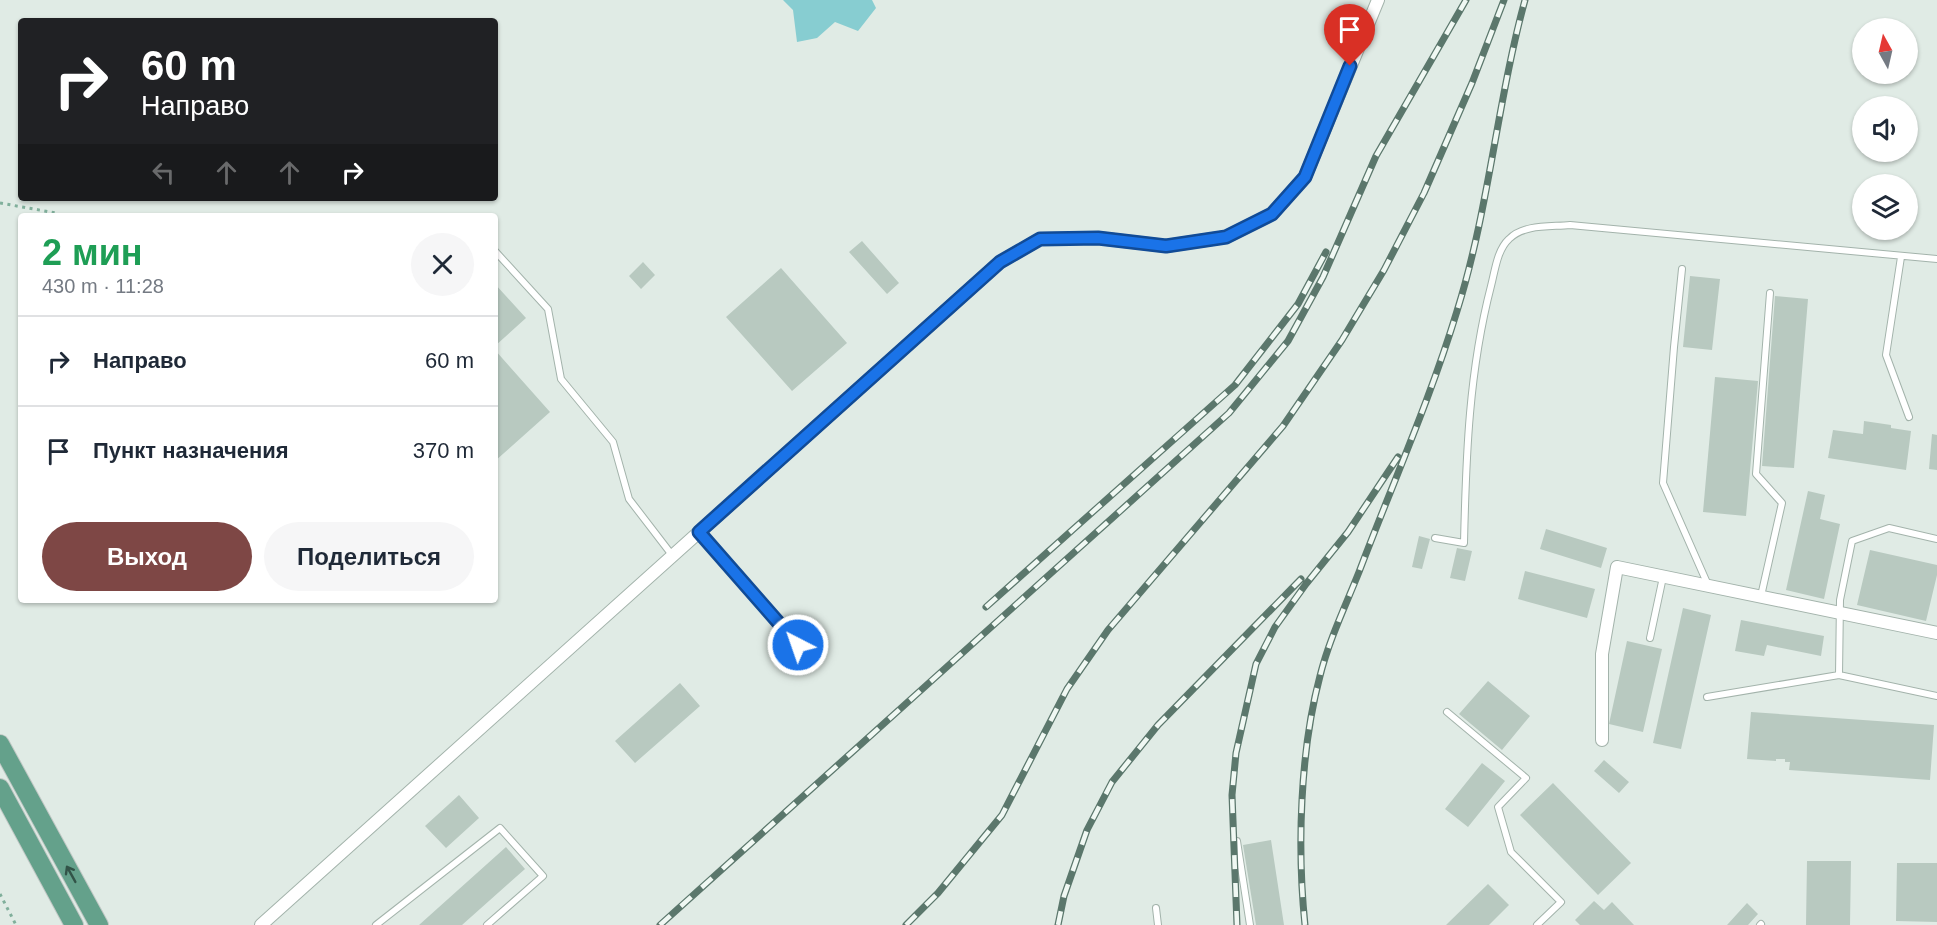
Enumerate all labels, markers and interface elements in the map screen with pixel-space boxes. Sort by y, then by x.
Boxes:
pin [1324,4,1375,66]
icon: arrive [1333,13,1366,46]
north arrow [1852,18,1918,84]
map controls [1852,18,1918,240]
icon: right [42,42,120,120]
text: 60 m [141,42,237,89]
text: Направо [141,91,249,121]
button: sound [1852,96,1918,162]
icon: left [147,156,180,189]
icon: ahead [210,156,243,189]
icon: ahead [273,156,306,189]
icon: right [336,156,369,189]
button: layers [1852,174,1918,240]
text: 2 мин [42,232,143,273]
button: close [411,233,474,296]
text: 430 m · 11:28 [42,275,164,297]
icon: right [42,345,75,378]
text: Направо [93,348,187,373]
text: 60 m [425,348,474,373]
icon: arrive [42,435,75,468]
text: Пункт назначения [93,438,289,463]
text: 370 m [413,438,474,463]
button: Выход [42,522,252,591]
button: Поделиться [264,522,474,591]
position arrow [766,613,830,677]
one-way arrow [64,866,76,883]

